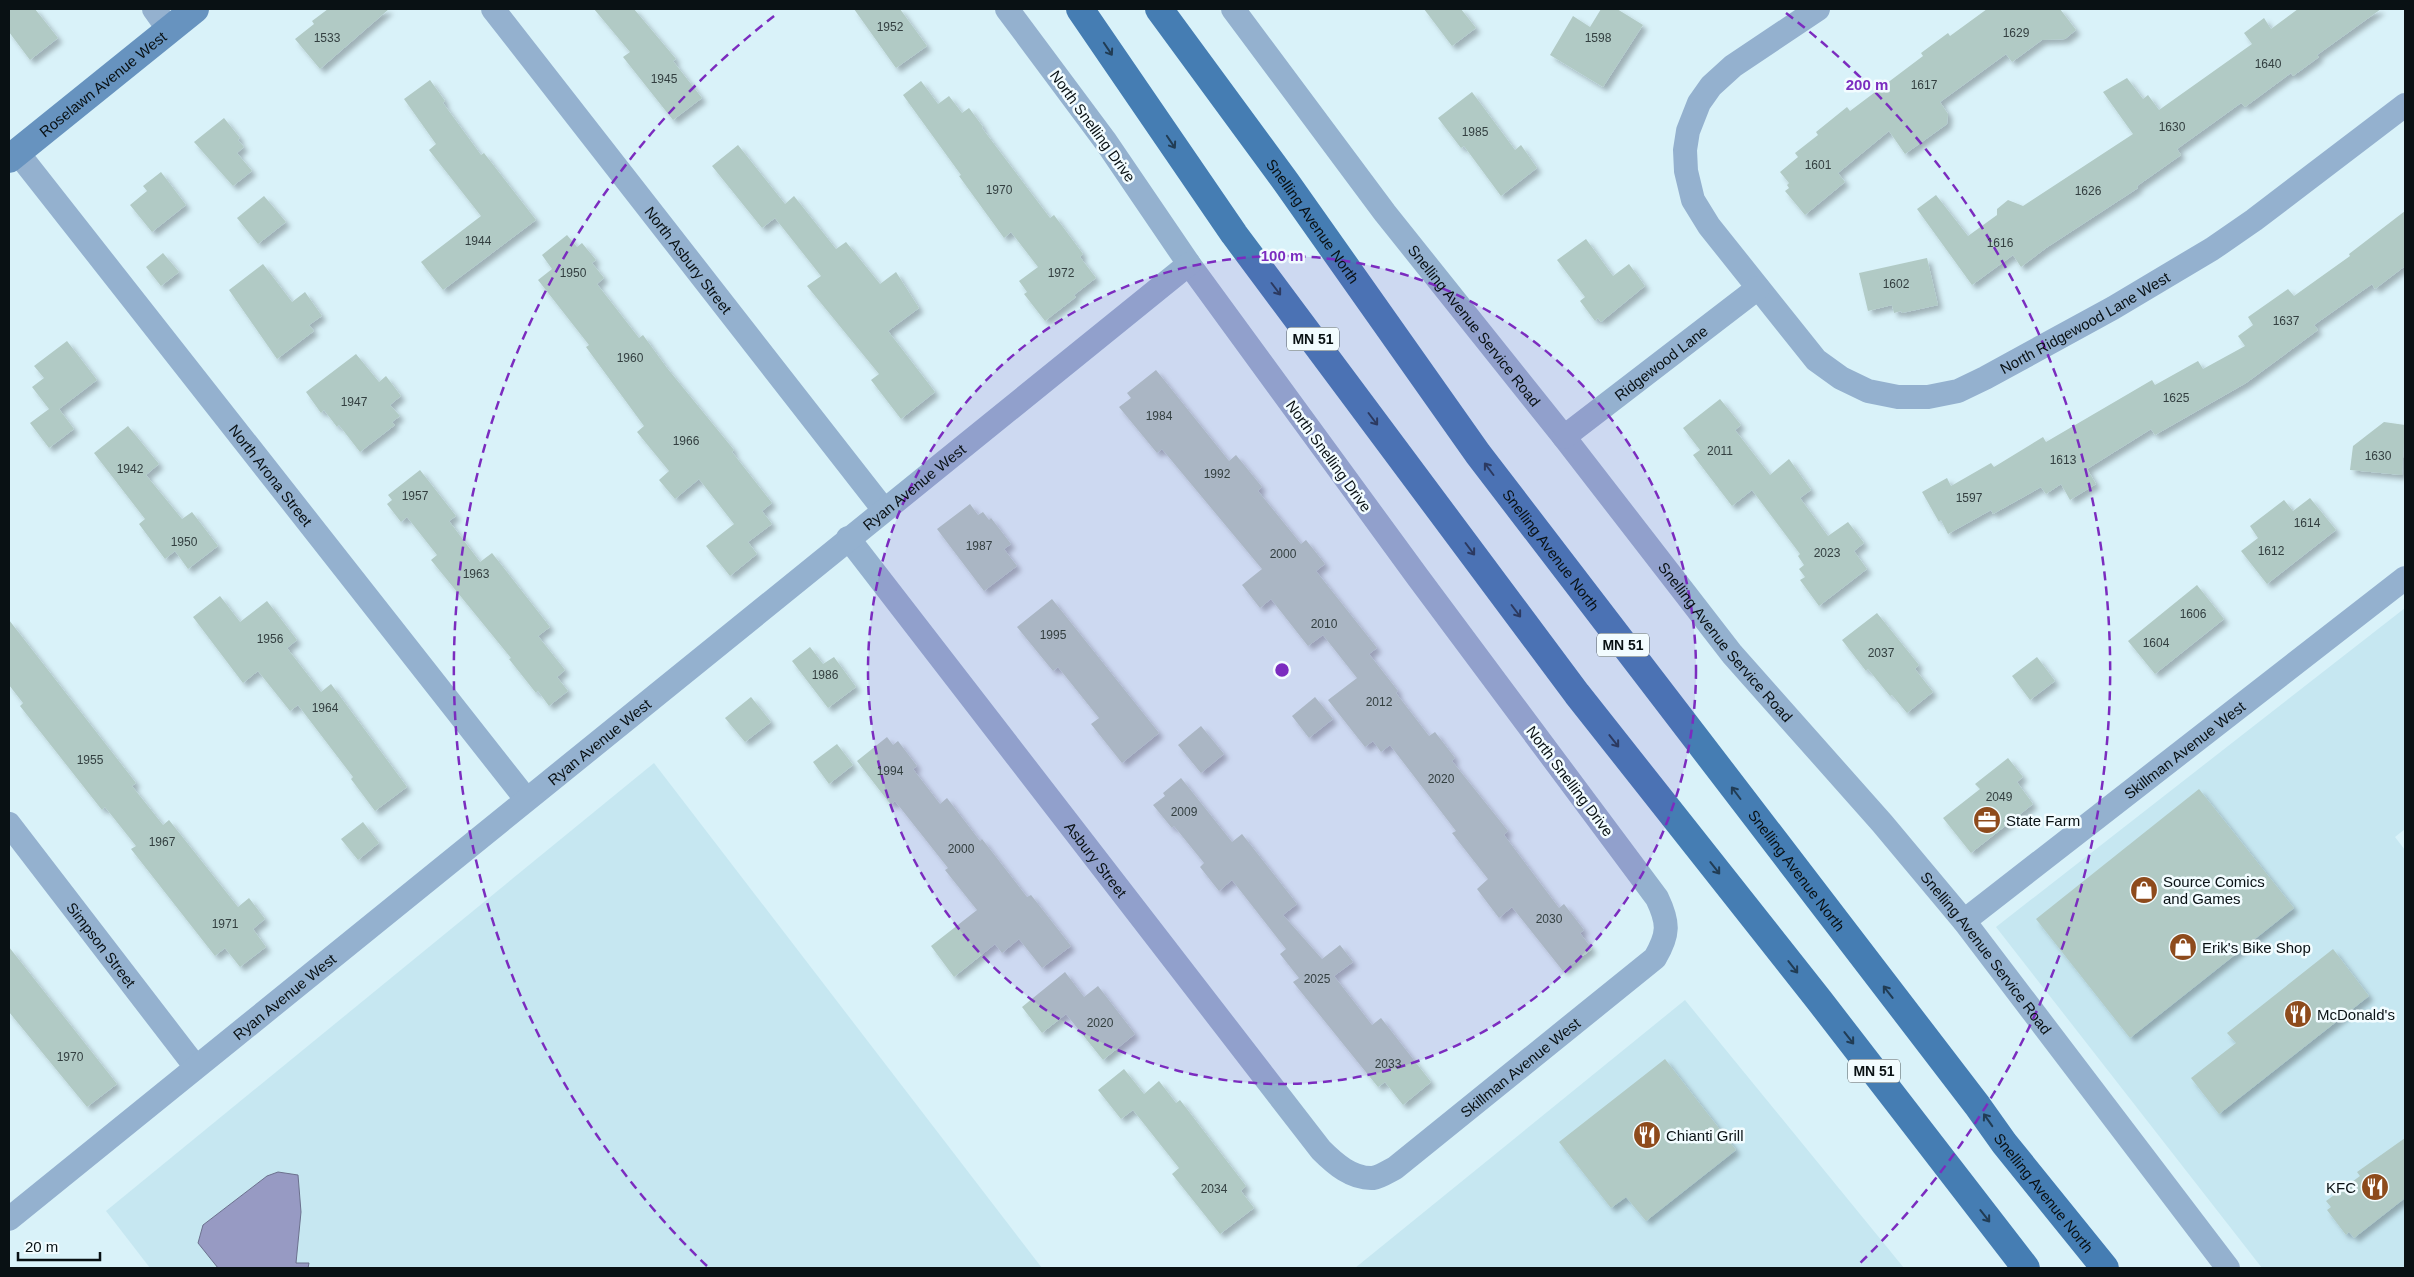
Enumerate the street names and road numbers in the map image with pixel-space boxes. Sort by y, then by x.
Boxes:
street label: Roselawn Avenue West [36,27,170,140]
street label: North Snelling Drive [1047,67,1139,185]
street label: Snelling Avenue North [1263,155,1363,286]
street label: North Asbury Street [642,203,736,317]
street label: Snelling Avenue Service Road [1405,241,1544,409]
street label: North Ridgewood Lane West [1997,268,2173,377]
street label: Ridgewood Lane [1611,322,1711,404]
road number: MN 51 [1287,328,1339,350]
street label: North Snelling Drive [1283,397,1375,515]
street label: North Arona Street [226,421,317,530]
street label: Ryan Avenue West [859,440,969,533]
street label: Snelling Avenue North [1499,486,1603,614]
street label: Snelling Avenue Service Road [1655,558,1796,725]
road number: MN 51 [1597,634,1649,656]
street label: Ryan Avenue West [544,694,654,788]
street label: Skillman Avenue West [2120,697,2249,802]
street label: North Snelling Drive [1523,723,1617,839]
street label: Snelling Avenue North [1745,806,1849,934]
street label: Asbury Street [1062,818,1131,901]
street label: Snelling Avenue Service Road [1918,868,2055,1037]
street label: Simpson Street [64,899,140,991]
street label: Ryan Avenue West [229,949,340,1043]
street label: Skillman Avenue West [1457,1013,1584,1121]
road number: MN 51 [1848,1060,1900,1082]
street label: Snelling Avenue North [1991,1129,2097,1255]

